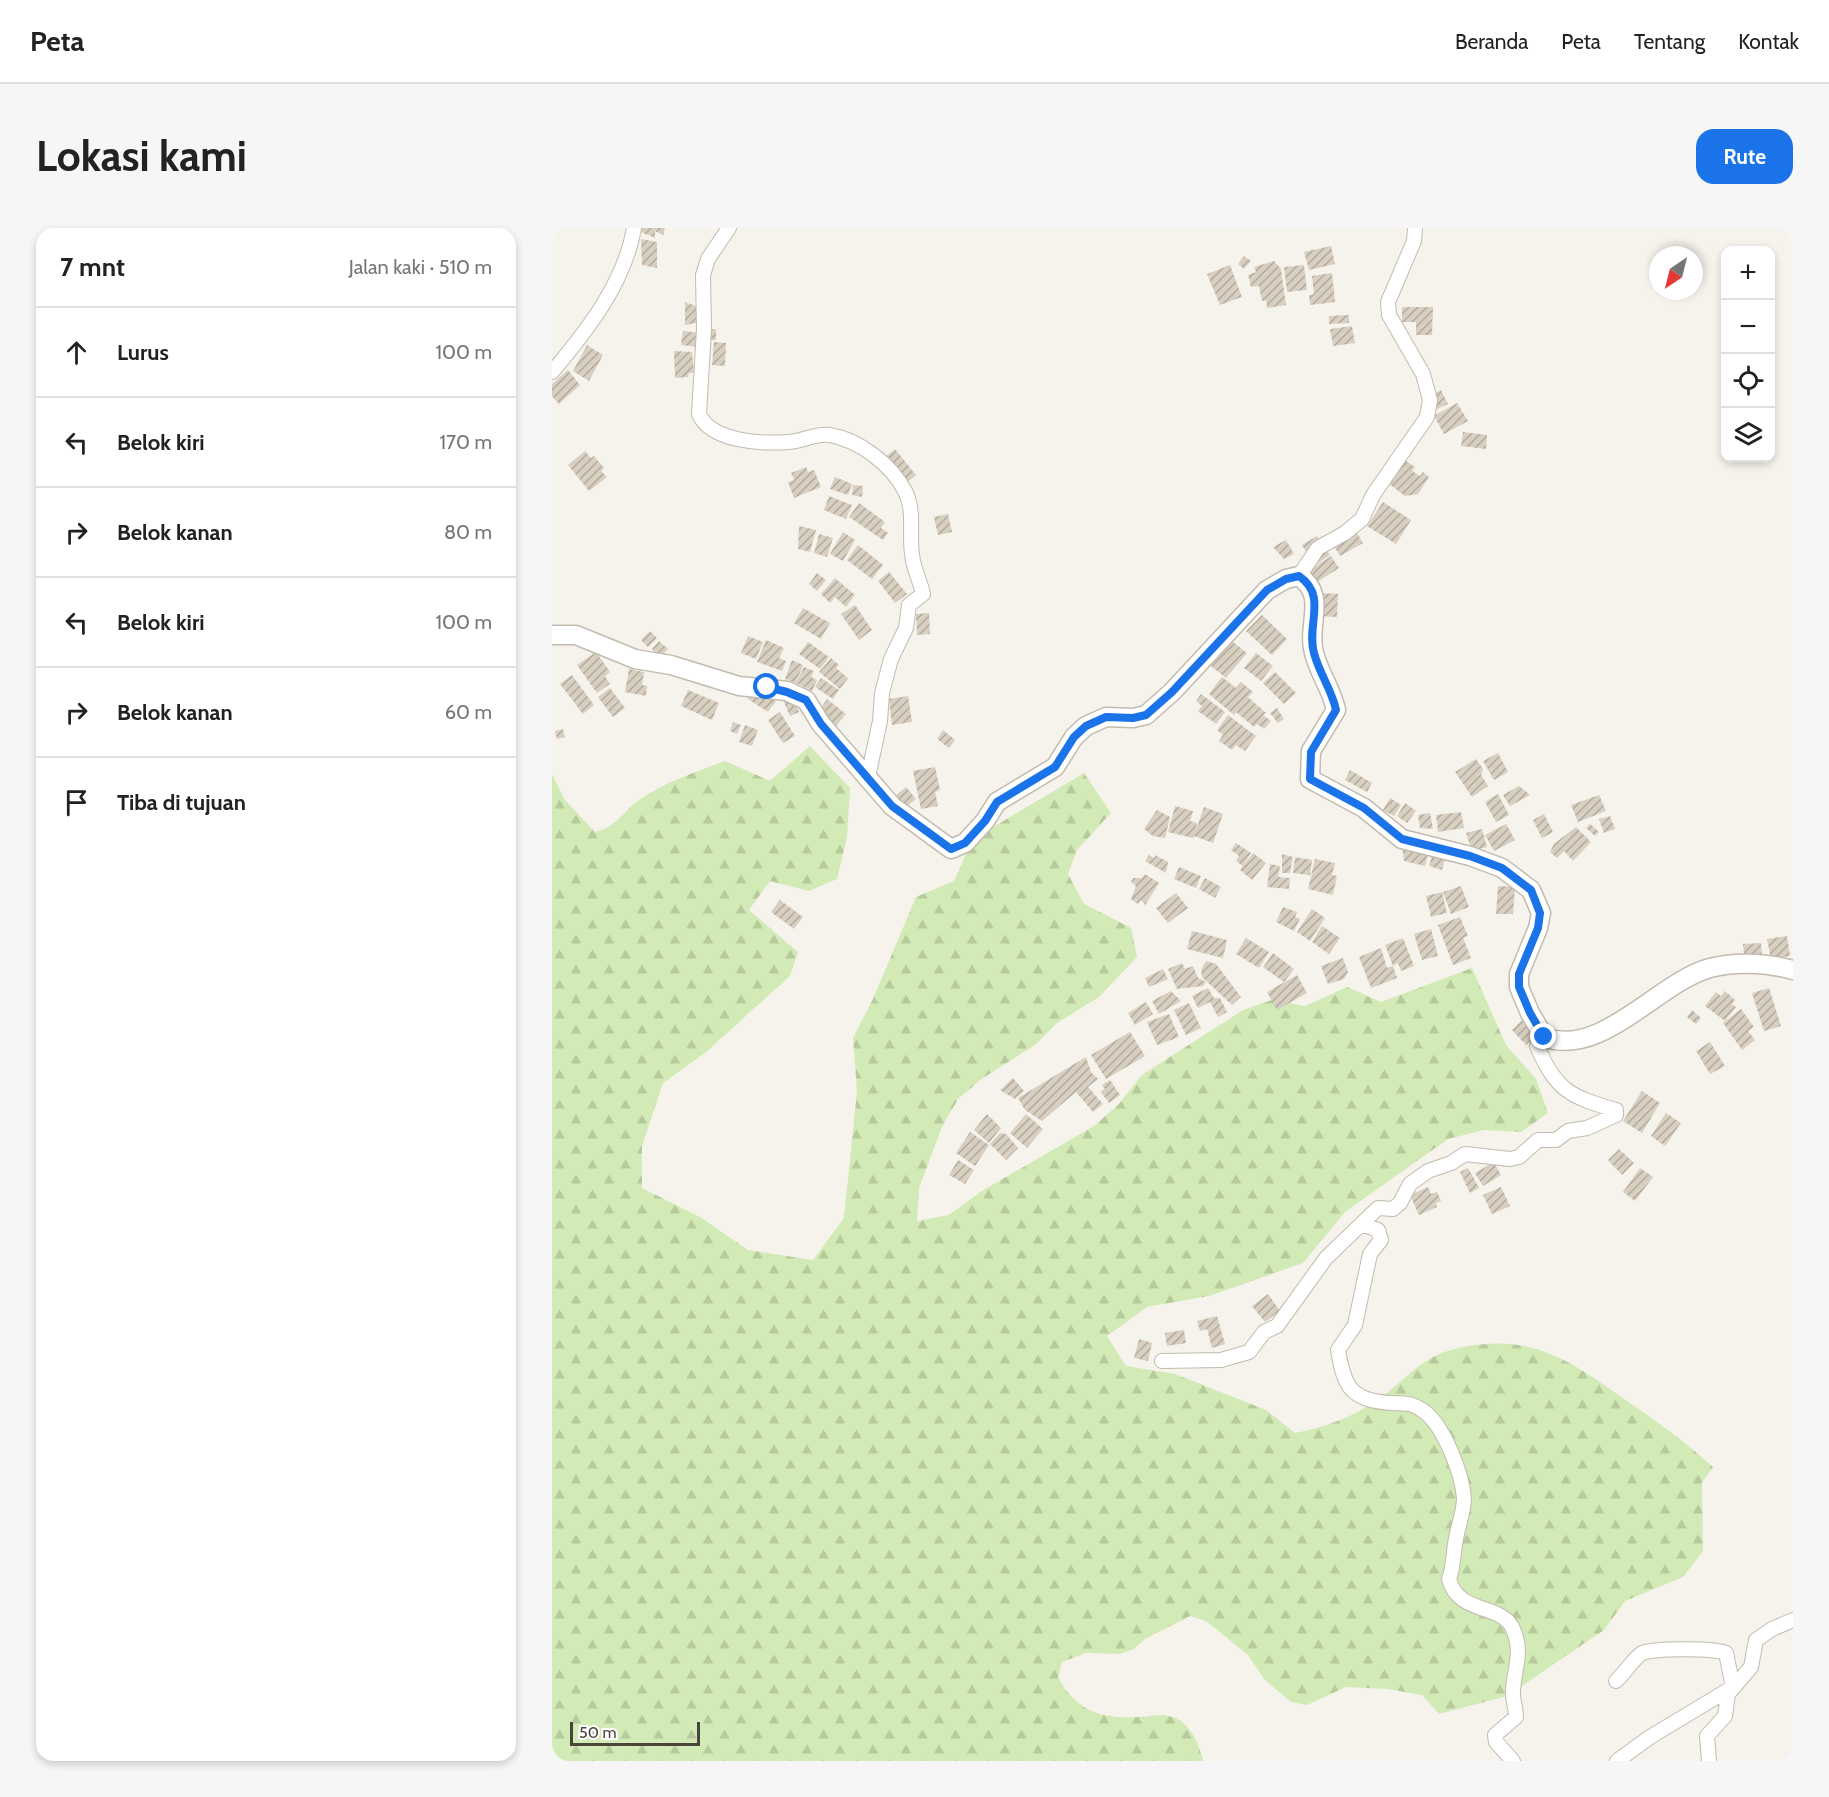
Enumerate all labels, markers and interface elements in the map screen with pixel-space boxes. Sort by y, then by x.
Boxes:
text: Peta [30,24,84,58]
text: Beranda [1455,29,1528,54]
text: Peta [1561,29,1601,54]
text: Tentang [1634,29,1705,54]
text: Kontak [1738,29,1799,54]
button: Rute [1696,129,1793,184]
text: Lokasi kami [36,130,247,182]
north arrow [1649,246,1703,300]
map controls [1721,246,1775,462]
button: + [1721,246,1775,300]
text: 7 mnt [60,251,125,283]
text: Jalan kaki · 510 m [349,255,492,279]
button: − [1721,300,1775,354]
icon: ahead [60,336,93,369]
text: Lurus [117,339,169,366]
text: 100 m [436,340,492,364]
button: locate [1721,354,1775,408]
button: layers [1721,408,1775,462]
icon: left [60,426,93,459]
text: Belok kiri [117,429,204,456]
text: 170 m [440,430,492,454]
icon: right [60,516,93,549]
text: Belok kanan [117,519,233,546]
text: 80 m [444,520,492,544]
icon: left [60,606,93,639]
text: Belok kiri [117,609,204,636]
text: 100 m [436,610,492,634]
route start [753,673,779,699]
icon: right [60,696,93,729]
text: Belok kanan [117,699,233,726]
text: 60 m [445,700,492,724]
icon: arrive [60,786,93,819]
text: Tiba di tujuan [117,789,246,816]
route end [1530,1023,1556,1049]
scale bar [570,1719,700,1746]
text: 50 m [579,1723,616,1742]

